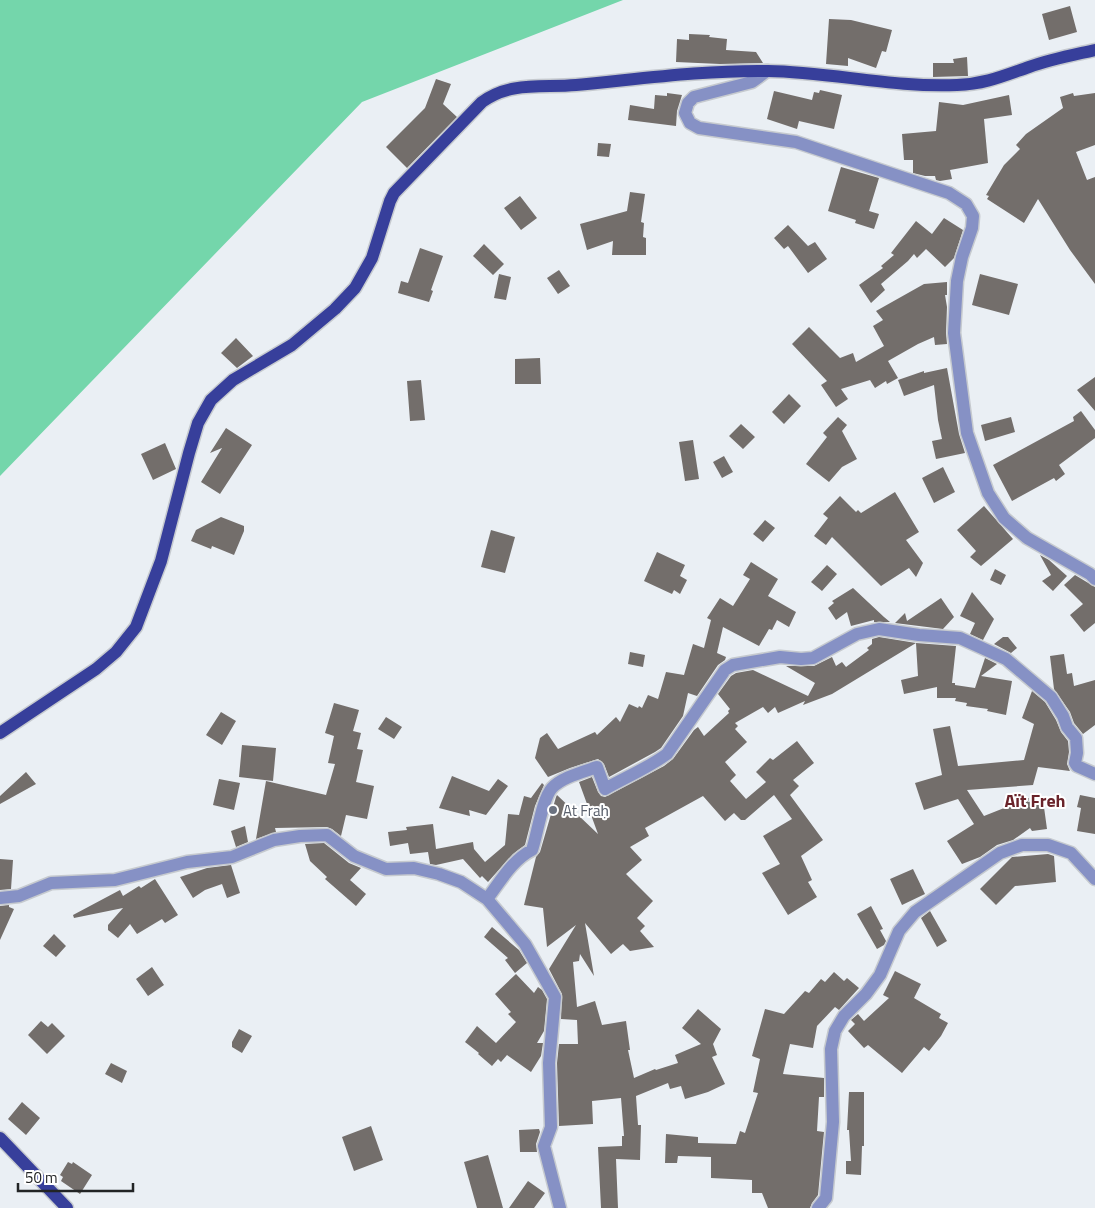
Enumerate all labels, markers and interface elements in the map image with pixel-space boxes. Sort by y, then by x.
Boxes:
district label: Aït Freh [1004,787,1066,814]
place label: At Fraḥ [563,799,609,822]
marker: At Fraḥ [547,804,559,816]
scale bar [18,1160,132,1192]
text: 50 m [25,1166,58,1189]

